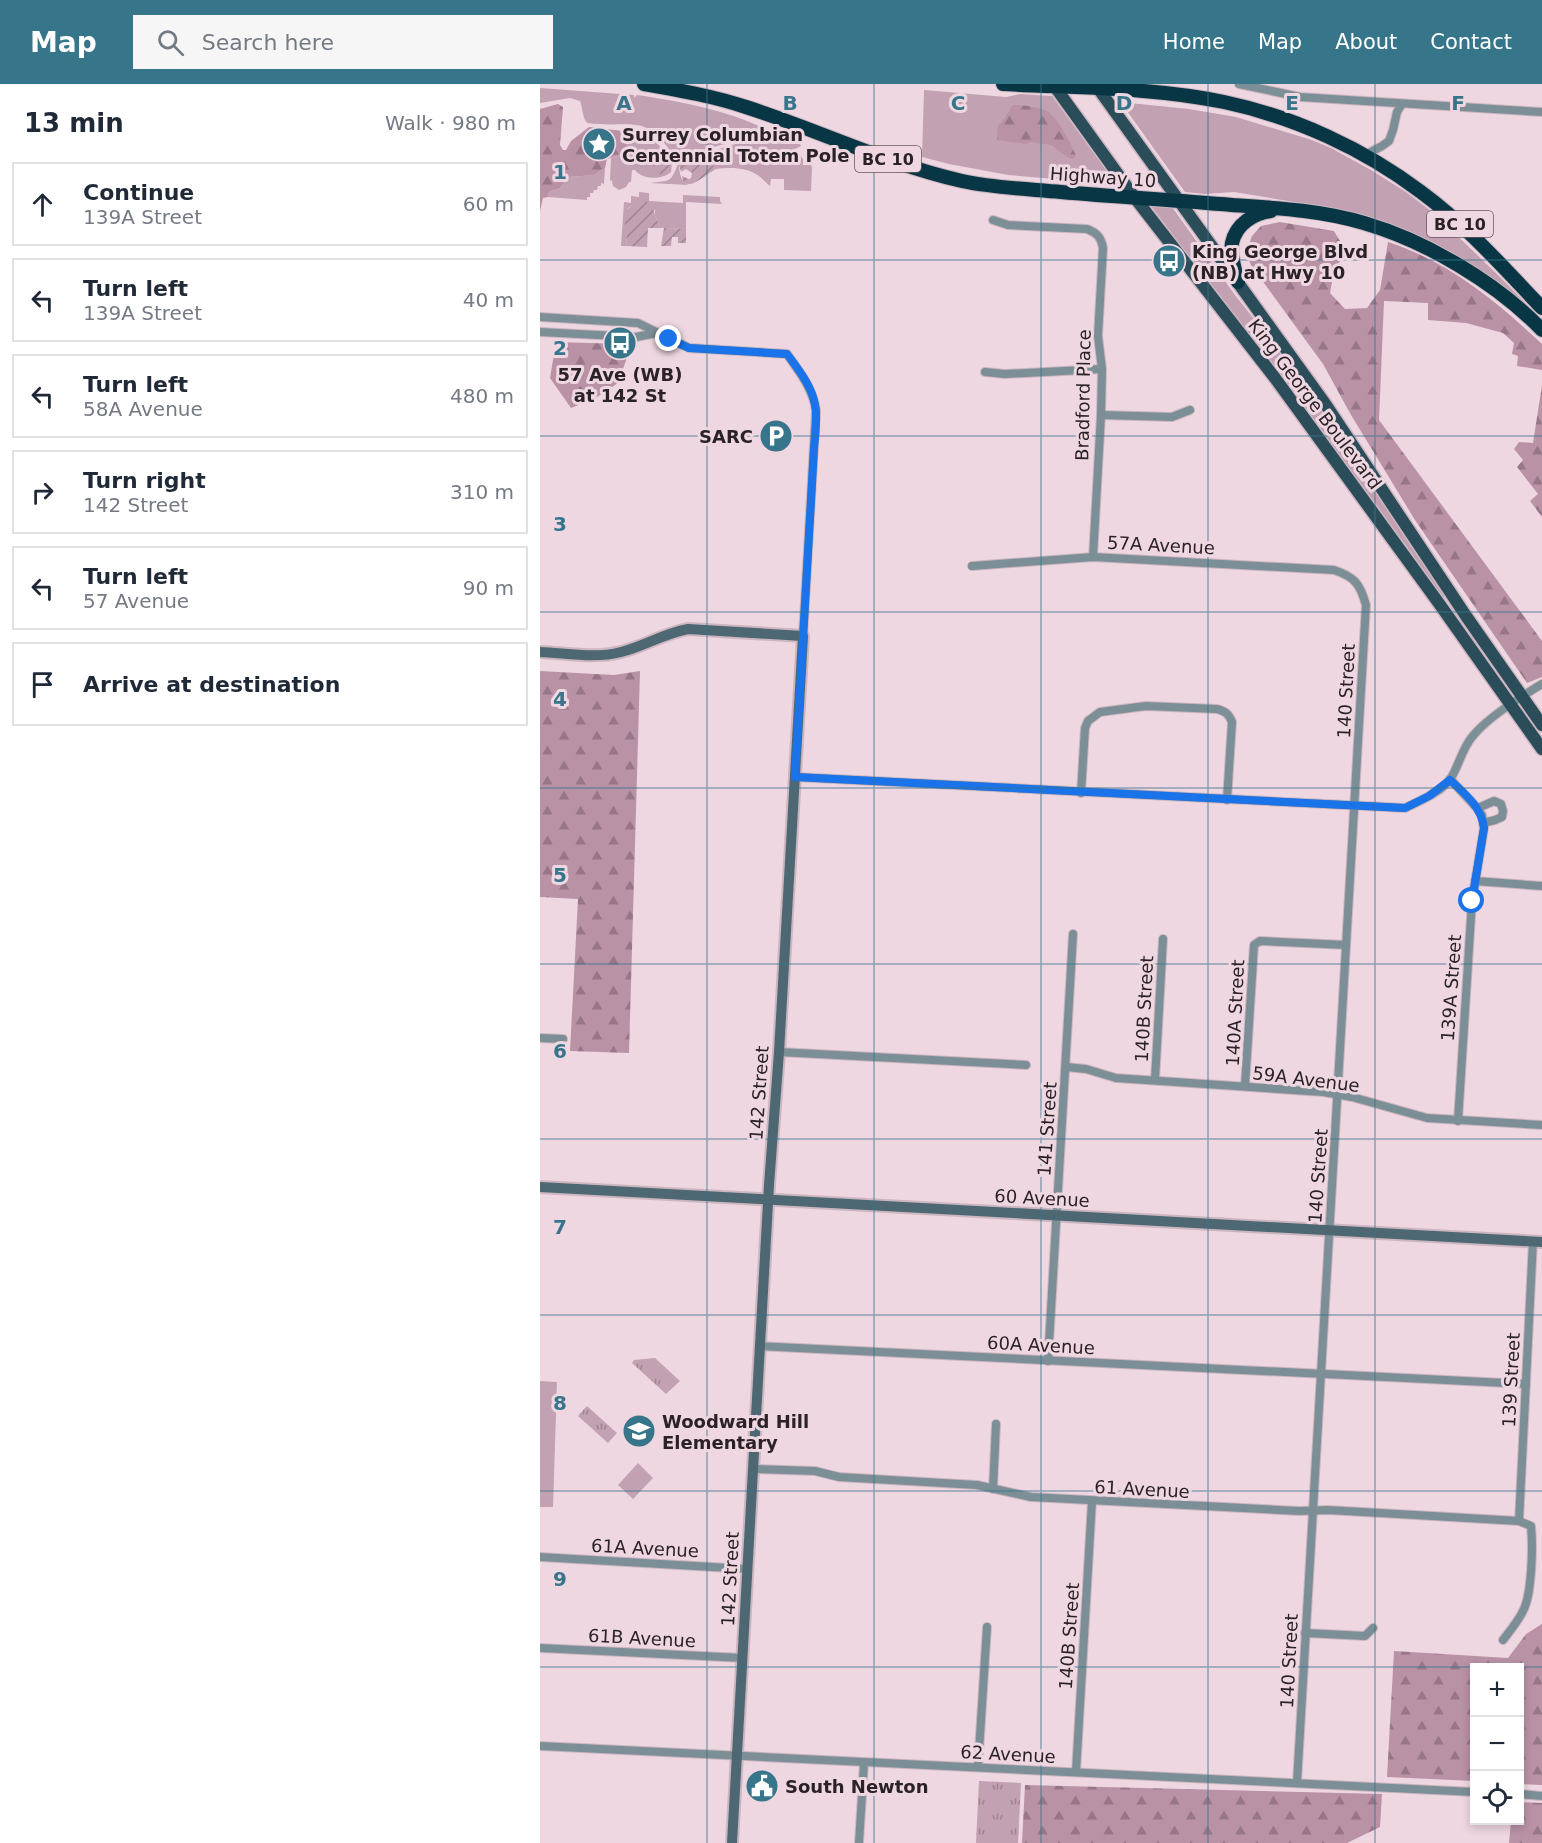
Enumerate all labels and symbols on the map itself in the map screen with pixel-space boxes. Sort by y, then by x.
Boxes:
text: A [616,91,632,115]
text: B [782,91,798,115]
text: C [951,91,965,115]
text: D [1116,91,1132,115]
text: E [1285,91,1299,115]
text: F [1451,91,1465,115]
place label: Surrey Columbian Centennial Totem Pole [622,124,849,166]
place icon: Surrey Columbian Centennial Totem Pole [581,126,617,162]
road number: BC 10 [855,146,921,172]
text: 1 [553,160,567,184]
street label: Highway 10 [1049,163,1157,191]
road number: BC 10 [1427,211,1493,237]
place label: King George Blvd (NB) at Hwy 10 [1192,241,1368,283]
bus stop icon: King George Blvd (NB) at Hwy 10 [1151,243,1187,279]
street label: King George Boulevard [1244,315,1386,493]
bus stop icon: 57 Ave (WB) at 142 St [602,325,638,361]
route end [655,325,681,351]
street label: Bradford Place [1071,329,1095,461]
text: 2 [553,336,567,360]
place label: 57 Ave (WB) at 142 St [558,364,682,406]
parking icon: SARC [758,418,794,454]
place label: SARC [699,426,753,447]
text: 3 [553,512,567,536]
street label: 57A Avenue [1107,532,1215,558]
street label: 140 Street [1333,643,1359,739]
text: 4 [553,687,567,711]
text: 5 [553,863,567,887]
route start [1458,887,1484,913]
street label: 139A Street [1437,934,1465,1042]
street label: 140B Street [1131,955,1157,1063]
street label: 140A Street [1222,959,1248,1067]
text: 6 [553,1039,567,1063]
street label: 142 Street [745,1045,773,1141]
street label: 59A Avenue [1251,1062,1361,1096]
street label: 141 Street [1033,1081,1061,1177]
street label: 140 Street [1304,1128,1332,1224]
street label: 60 Avenue [994,1185,1090,1211]
text: 7 [553,1215,567,1239]
street label: 60A Avenue [987,1332,1095,1358]
street label: 139 Street [1498,1332,1524,1428]
text: 8 [553,1391,567,1415]
place label: Woodward Hill Elementary [662,1411,809,1453]
school or university icon: Woodward Hill Elementary [621,1413,657,1449]
street label: 61 Avenue [1094,1476,1190,1502]
street label: 142 Street [717,1531,743,1627]
street label: 61A Avenue [591,1535,699,1561]
text: 9 [553,1567,567,1591]
street label: 140B Street [1055,1582,1083,1690]
street label: 140 Street [1276,1613,1302,1709]
street label: 61B Avenue [588,1625,696,1651]
street label: 62 Avenue [960,1741,1056,1767]
public building icon: South Newton [744,1768,780,1804]
place label: South Newton [785,1776,929,1797]

